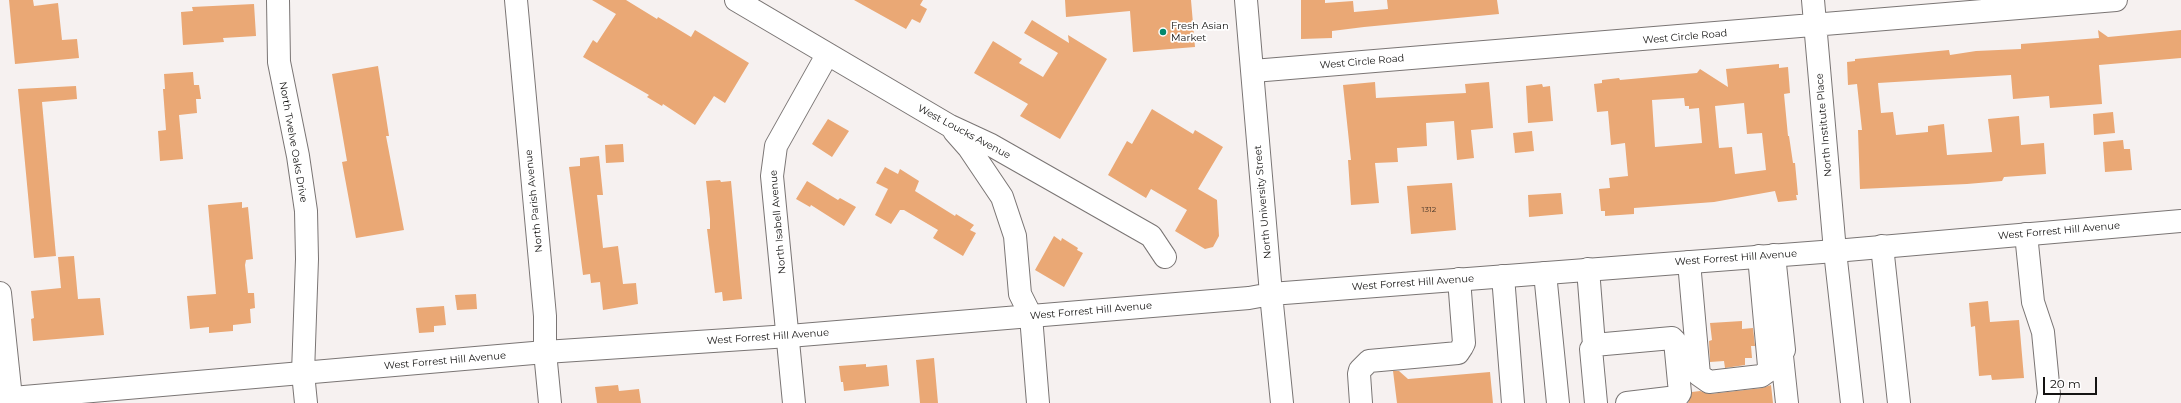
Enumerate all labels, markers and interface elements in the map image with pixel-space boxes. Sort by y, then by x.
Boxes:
place label: Fresh Asian Market [1171,20,1229,44]
marker: Fresh Asian Market [1158,27,1168,37]
street label: West Circle Road [1642,27,1728,47]
street label: West Circle Road [1319,52,1405,72]
street label: North Institute Place [1813,73,1835,177]
street label: North Twelve Oaks Drive [276,81,310,203]
street label: West Loucks Avenue [915,102,1013,162]
street label: North University Street [1252,145,1274,259]
street label: North Parish Avenue [523,149,545,253]
street label: North Isabell Avenue [767,169,789,275]
house number: 1312 [1422,205,1436,215]
street label: West Forrest Hill Avenue [1997,220,2121,242]
street label: West Forrest Hill Avenue [1674,248,1798,268]
street label: West Forrest Hill Avenue [1351,273,1475,293]
street label: West Forrest Hill Avenue [1029,300,1153,322]
street label: West Forrest Hill Avenue [706,327,830,347]
street label: West Forrest Hill Avenue [383,350,507,372]
scale bar [2045,369,2099,395]
text: 20 m [2050,376,2081,391]

